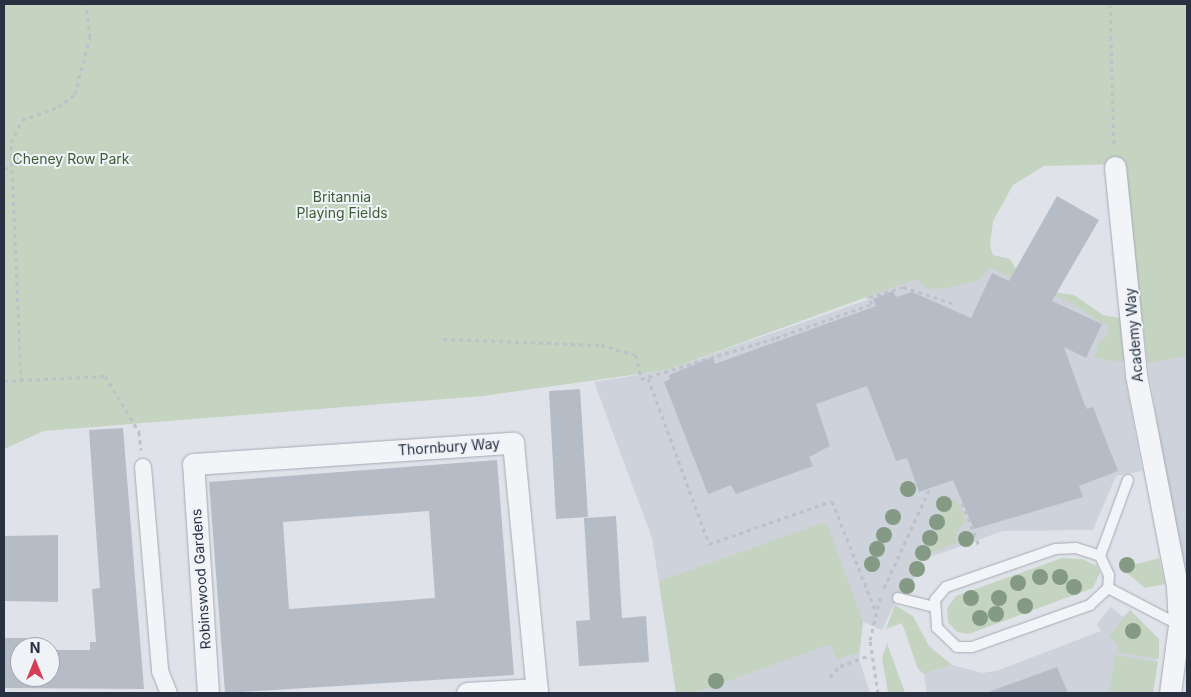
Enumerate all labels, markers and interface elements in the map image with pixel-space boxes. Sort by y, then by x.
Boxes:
park label: Cheney Row Park [13,151,129,167]
park label: Britannia Playing Fields [296,189,388,222]
street label: Academy Way [1121,287,1147,383]
street label: Thornbury Way [397,435,501,459]
street label: Robinswood Gardens [188,508,214,650]
north arrow [10,637,60,687]
text: N [30,639,40,656]

